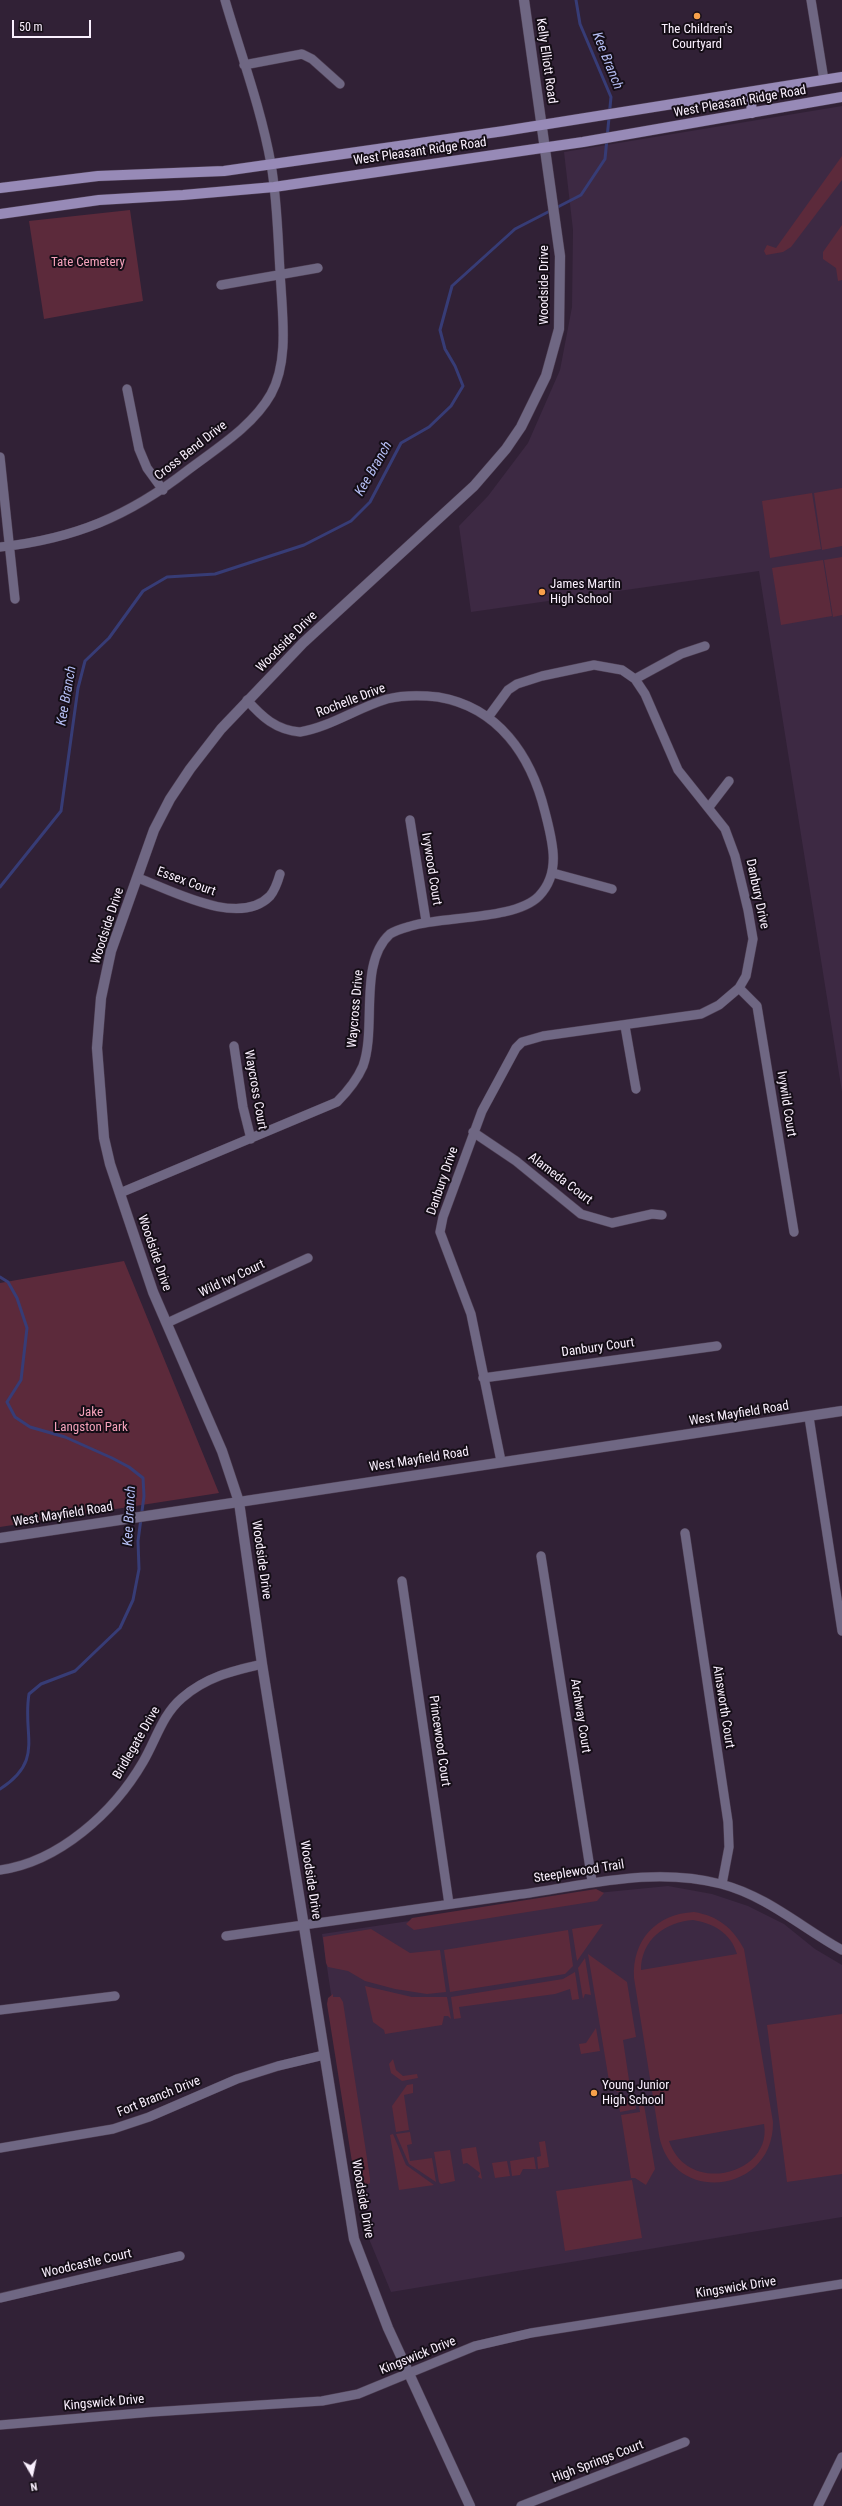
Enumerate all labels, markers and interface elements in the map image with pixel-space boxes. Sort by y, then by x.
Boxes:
marker: The Children's Courtyard [692,11,702,21]
scale bar [14,12,93,38]
street label: Kelly Elliott Road [532,17,560,105]
text: 50 m [19,20,43,34]
place label: The Children's Courtyard [661,22,733,53]
water label: Kee Branch [588,30,626,92]
street label: West Pleasant Ridge Road [673,83,807,121]
street label: West Pleasant Ridge Road [352,135,488,169]
street label: Woodside Drive [537,245,553,325]
park label: Tate Cemetery [51,255,125,271]
street label: Cross Bend Drive [152,418,230,484]
water label: Kee Branch [352,439,396,499]
place label: James Martin High School [550,577,621,608]
marker: James Martin High School [537,587,547,597]
street label: Woodside Drive [253,608,321,676]
water label: Kee Branch [53,665,81,727]
street label: Rochelle Drive [314,681,388,721]
street label: Ivywood Court [418,832,444,906]
street label: Danbury Drive [742,858,772,930]
street label: Essex Court [154,864,218,900]
street label: Woodside Drive [88,886,128,966]
street label: Waycross Drive [345,969,367,1049]
street label: Waycross Court [240,1049,270,1131]
street label: Ivywild Court [773,1070,799,1138]
street label: Danbury Drive [424,1145,462,1217]
street label: Alameda Court [525,1150,595,1208]
street label: Woodside Drive [134,1213,174,1293]
street label: Wild Ivy Court [197,1257,267,1301]
street label: Danbury Court [561,1335,635,1361]
street label: West Mayfield Road [688,1398,790,1430]
park label: Jake Langston Park [54,1405,128,1436]
street label: West Mayfield Road [368,1444,470,1476]
water label: Kee Branch [120,1485,140,1547]
street label: West Mayfield Road [12,1499,114,1531]
street label: Woodside Drive [248,1520,274,1600]
street label: Ainsworth Court [709,1665,737,1749]
street label: Archway Court [566,1678,594,1754]
street label: Princewood Court [425,1694,453,1788]
street label: Bridlegate Drive [110,1704,164,1782]
street label: Woodside Drive [296,1839,324,1921]
street label: Steeplewood Trail [533,1857,625,1887]
street label: Fort Branch Drive [115,2073,203,2121]
place label: Young Junior High School [602,2078,669,2109]
marker: Young Junior High School [589,2088,599,2098]
street label: Woodside Drive [347,2158,377,2240]
street label: Woodcastle Court [41,2246,133,2282]
street label: Kingswick Drive [695,2274,777,2302]
street label: Kingswick Drive [378,2334,458,2378]
street label: Kingswick Drive [63,2392,145,2414]
street label: High Springs Court [550,2437,646,2487]
north arrow [12,2454,52,2494]
text: N [30,2479,38,2493]

